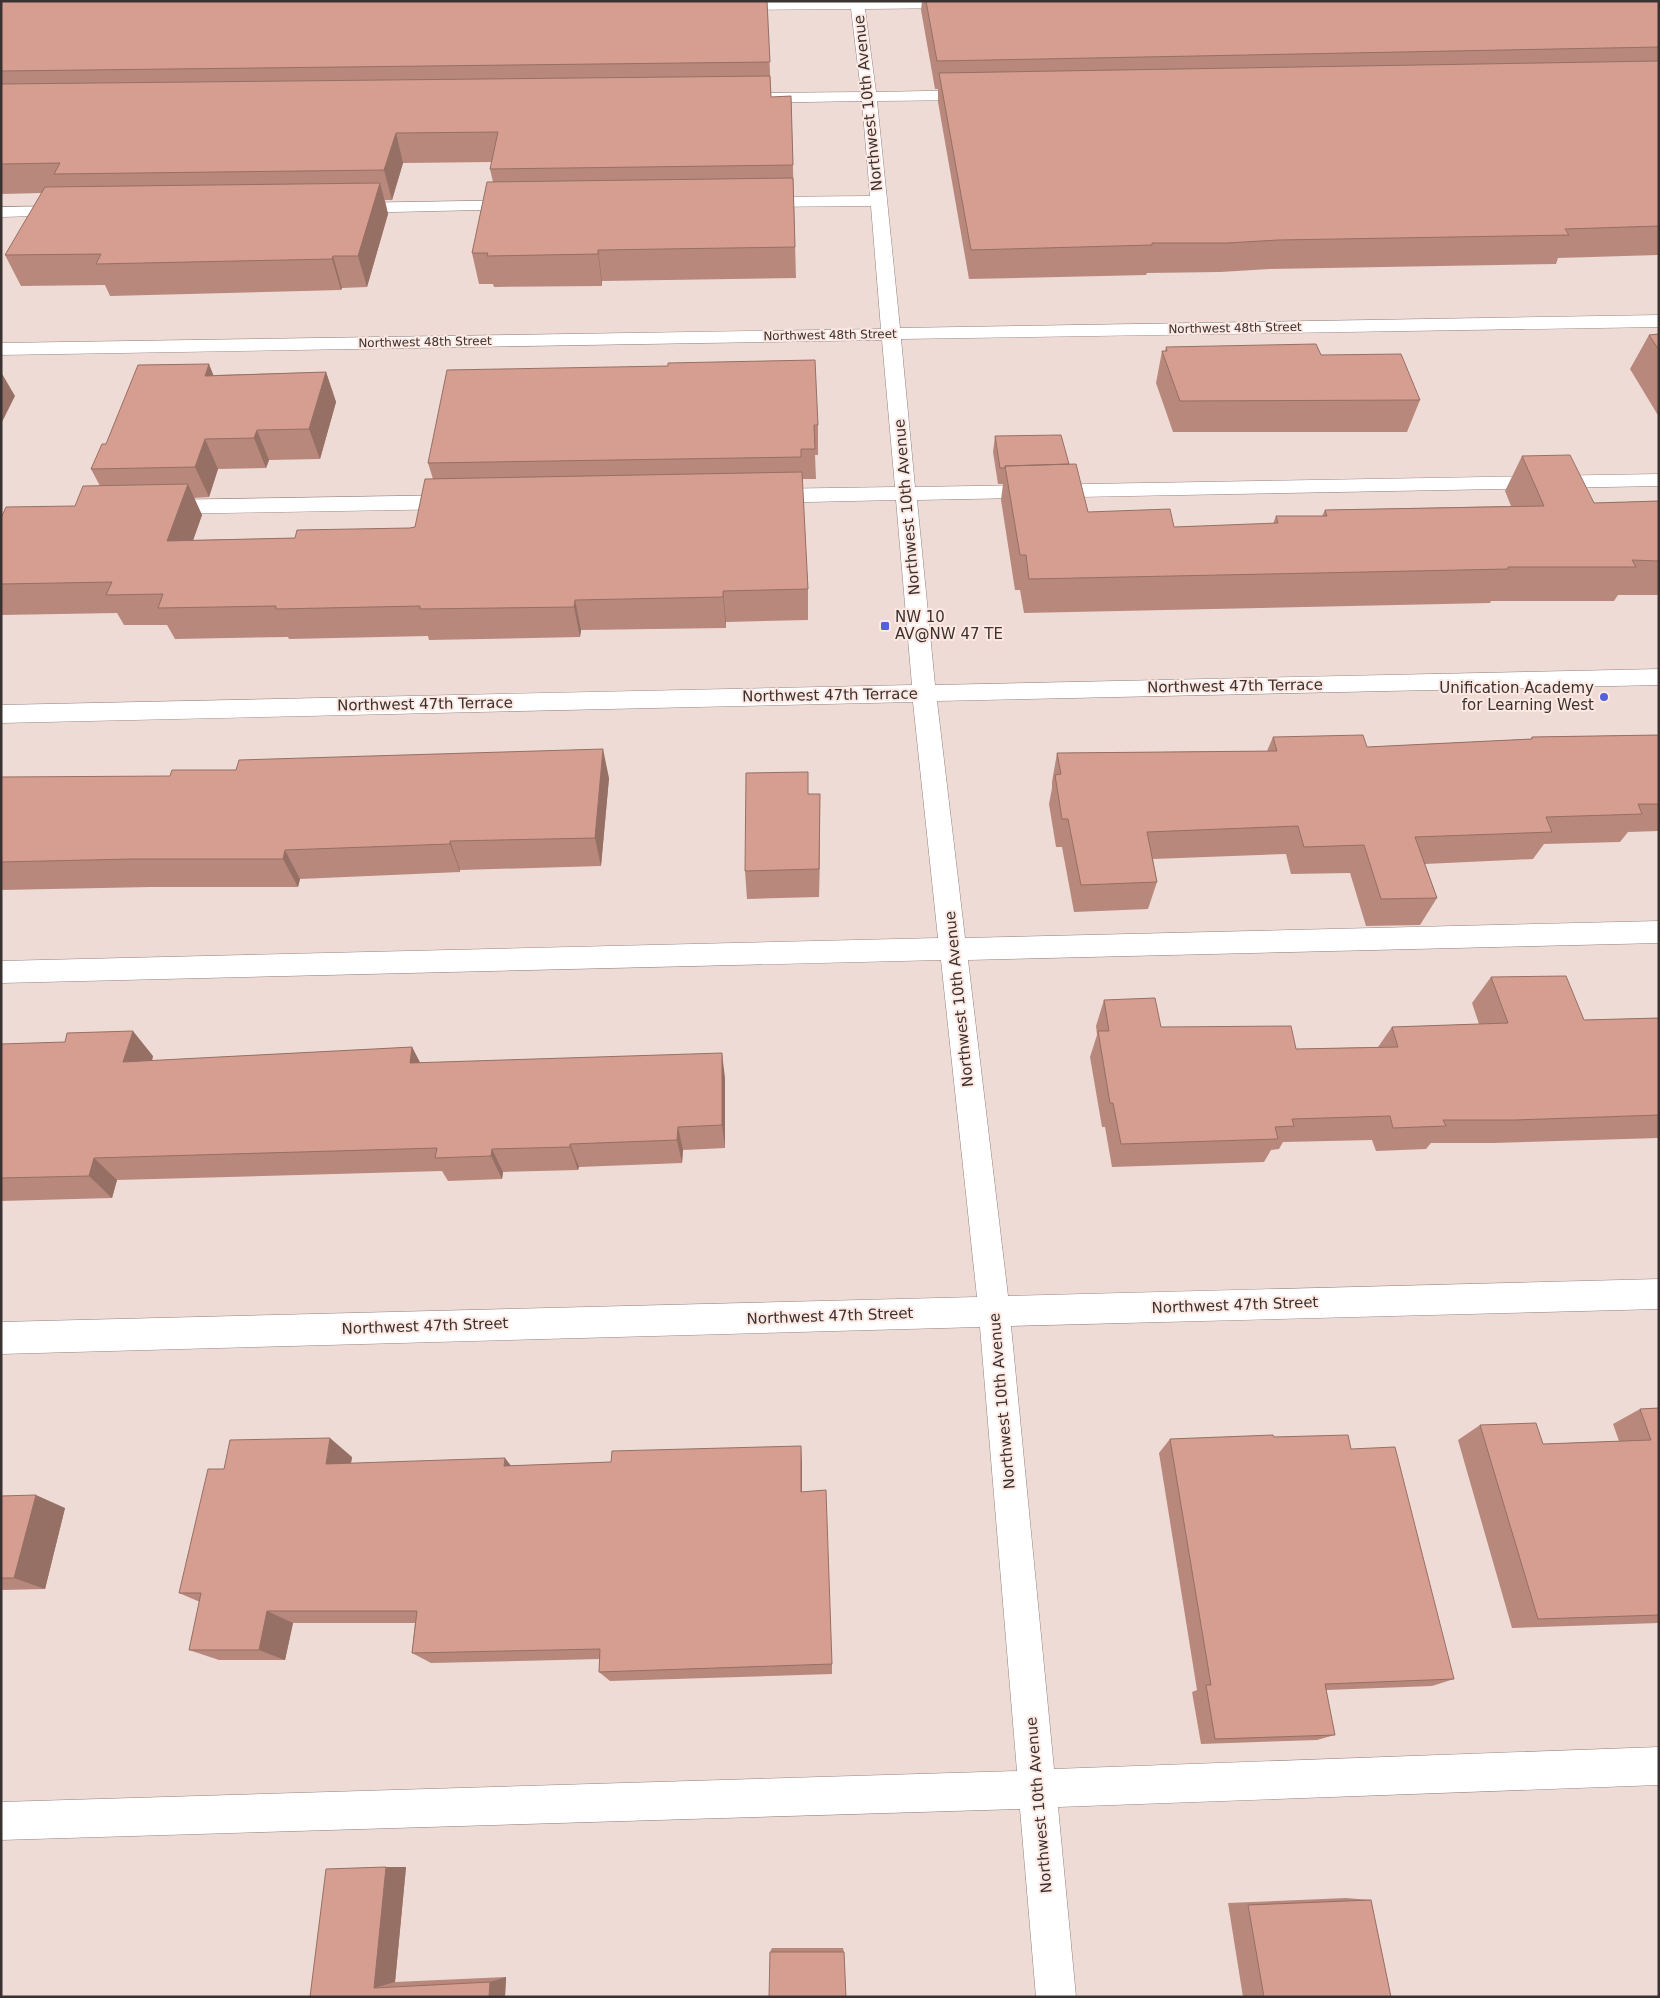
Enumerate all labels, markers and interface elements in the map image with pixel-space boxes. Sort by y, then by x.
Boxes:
street label: Northwest 10th Avenue [850,14,886,192]
street label: Northwest 48th Street [1168,320,1302,336]
street label: Northwest 48th Street [763,327,897,343]
street label: Northwest 48th Street [358,334,492,350]
street label: Northwest 10th Avenue [890,418,924,596]
place label: NW 10 AV@NW 47 TE [895,608,1003,643]
marker: NW 10 AV@NW 47 TE [879,620,891,632]
street label: Northwest 47th Terrace [1147,675,1323,697]
place label: Unification Academy for Learning West [1439,679,1594,714]
street label: Northwest 47th Terrace [742,684,918,706]
marker: Unification Academy for Learning West [1598,691,1610,703]
street label: Northwest 47th Terrace [337,693,513,715]
street label: Northwest 10th Avenue [941,910,977,1088]
street label: Northwest 47th Street [1151,1293,1319,1317]
street label: Northwest 47th Street [746,1304,914,1328]
street label: Northwest 10th Avenue [985,1312,1019,1490]
street label: Northwest 47th Street [341,1314,509,1338]
street label: Northwest 10th Avenue [1022,1716,1056,1894]

